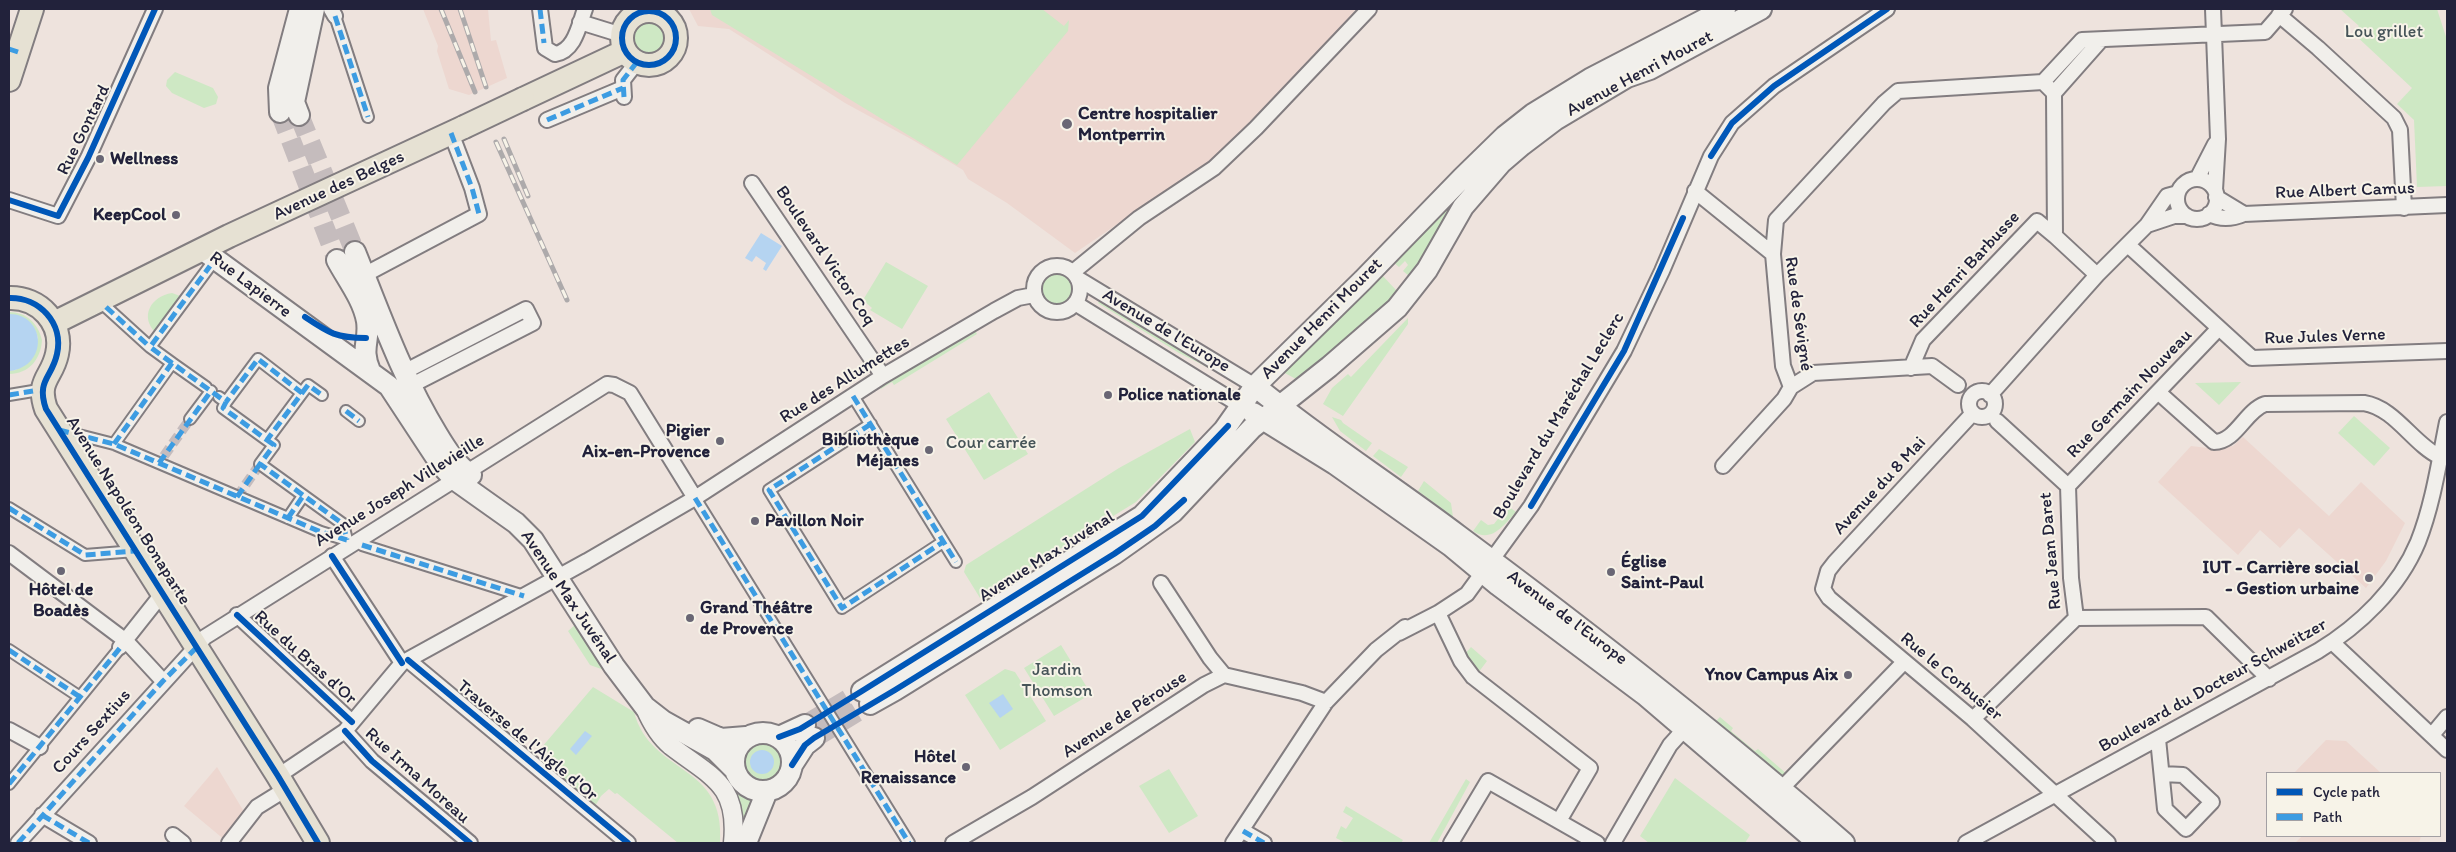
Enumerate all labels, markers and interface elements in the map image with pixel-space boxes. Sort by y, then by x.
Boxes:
park label: Lou grillet [2345,21,2423,43]
street label: Avenue Henri Mouret [1563,26,1717,122]
street label: Rue Gontard [53,81,115,179]
place label: Centre hospitalier Montperrin [1078,103,1217,146]
marker: Centre hospitalier Montperrin [1060,117,1074,131]
street label: Avenue des Belges [270,146,408,226]
place label: Wellness [110,148,178,170]
marker: Wellness [94,153,106,165]
street label: Rue Albert Camus [2275,178,2415,204]
street label: Boulevard Victor Coq [770,182,880,330]
place label: KeepCool [93,204,166,226]
street label: Rue Henri Barbusse [1905,207,2025,333]
marker: KeepCool [170,209,182,221]
street label: Rue Lapierre [205,247,295,323]
street label: Avenue Henri Mouret [1257,254,1387,384]
street label: Rue de Sévigné [1779,255,1817,373]
street label: Avenue de l'Europe [1098,284,1234,378]
street label: Boulevard du Maréchal Leclerc [1489,309,1629,523]
street label: Rue Jules Verne [2264,324,2386,350]
street label: Rue Germain Nouveau [2063,325,2197,463]
street label: Rue des Allumettes [776,331,914,429]
place label: Police nationale [1118,384,1241,406]
marker: Police nationale [1102,389,1114,401]
street label: Avenue Napoléon Bonaparte [61,413,195,609]
place label: Pigier Aix-en-Provence [582,420,710,462]
place label: Bibliothèque Méjanes [822,429,919,472]
street label: Avenue Joseph Villevieille [311,430,489,552]
park label: Cour carrée [946,432,1036,454]
street label: Avenue du 8 Mai [1829,432,1931,540]
marker: Pigier Aix-en-Provence [714,435,726,447]
marker: Bibliothèque Méjanes [923,444,935,456]
street label: Rue Jean Daret [2035,491,2067,611]
street label: Avenue Max Juvénal [975,507,1119,607]
place label: Pavillon Noir [765,510,864,532]
marker: Pavillon Noir [749,515,761,527]
street label: Avenue Max Juvénal [515,526,621,668]
place label: Église Saint-Paul [1621,551,1704,594]
place label: IUT - Carrière social - Gestion urbaine [2203,557,2359,600]
marker: Hôtel de Boadès [55,565,67,577]
street label: Avenue de l'Europe [1503,566,1631,670]
marker: Église Saint-Paul [1605,566,1617,578]
marker: IUT - Carrière social - Gestion urbaine [2363,572,2375,584]
place label: Hôtel de Boadès [29,579,93,622]
place label: Grand Théâtre de Provence [700,597,812,640]
street label: Rue du Bras d'Or [249,606,361,710]
marker: Grand Théâtre de Provence [684,612,696,624]
street label: Boulevard du Docteur Schweitzer [2095,614,2331,758]
street label: Rue le Corbusier [1896,628,2006,726]
park label: Jardin Thomson [1022,659,1092,702]
place label: Ynov Campus Aix [1705,664,1838,686]
street label: Avenue de Pérouse [1059,667,1191,763]
marker: Ynov Campus Aix [1842,669,1854,681]
street label: Traverse de l'Aigle d'Or [452,676,602,806]
street label: Cours Sextius [48,685,136,779]
street label: Rue Irma Moreau [360,723,474,829]
place label: Hôtel Renaissance [861,746,956,789]
marker: Hôtel Renaissance [960,761,972,773]
legend [2266,772,2441,837]
text: Cycle path [2313,783,2380,801]
text: Path [2313,808,2342,826]

